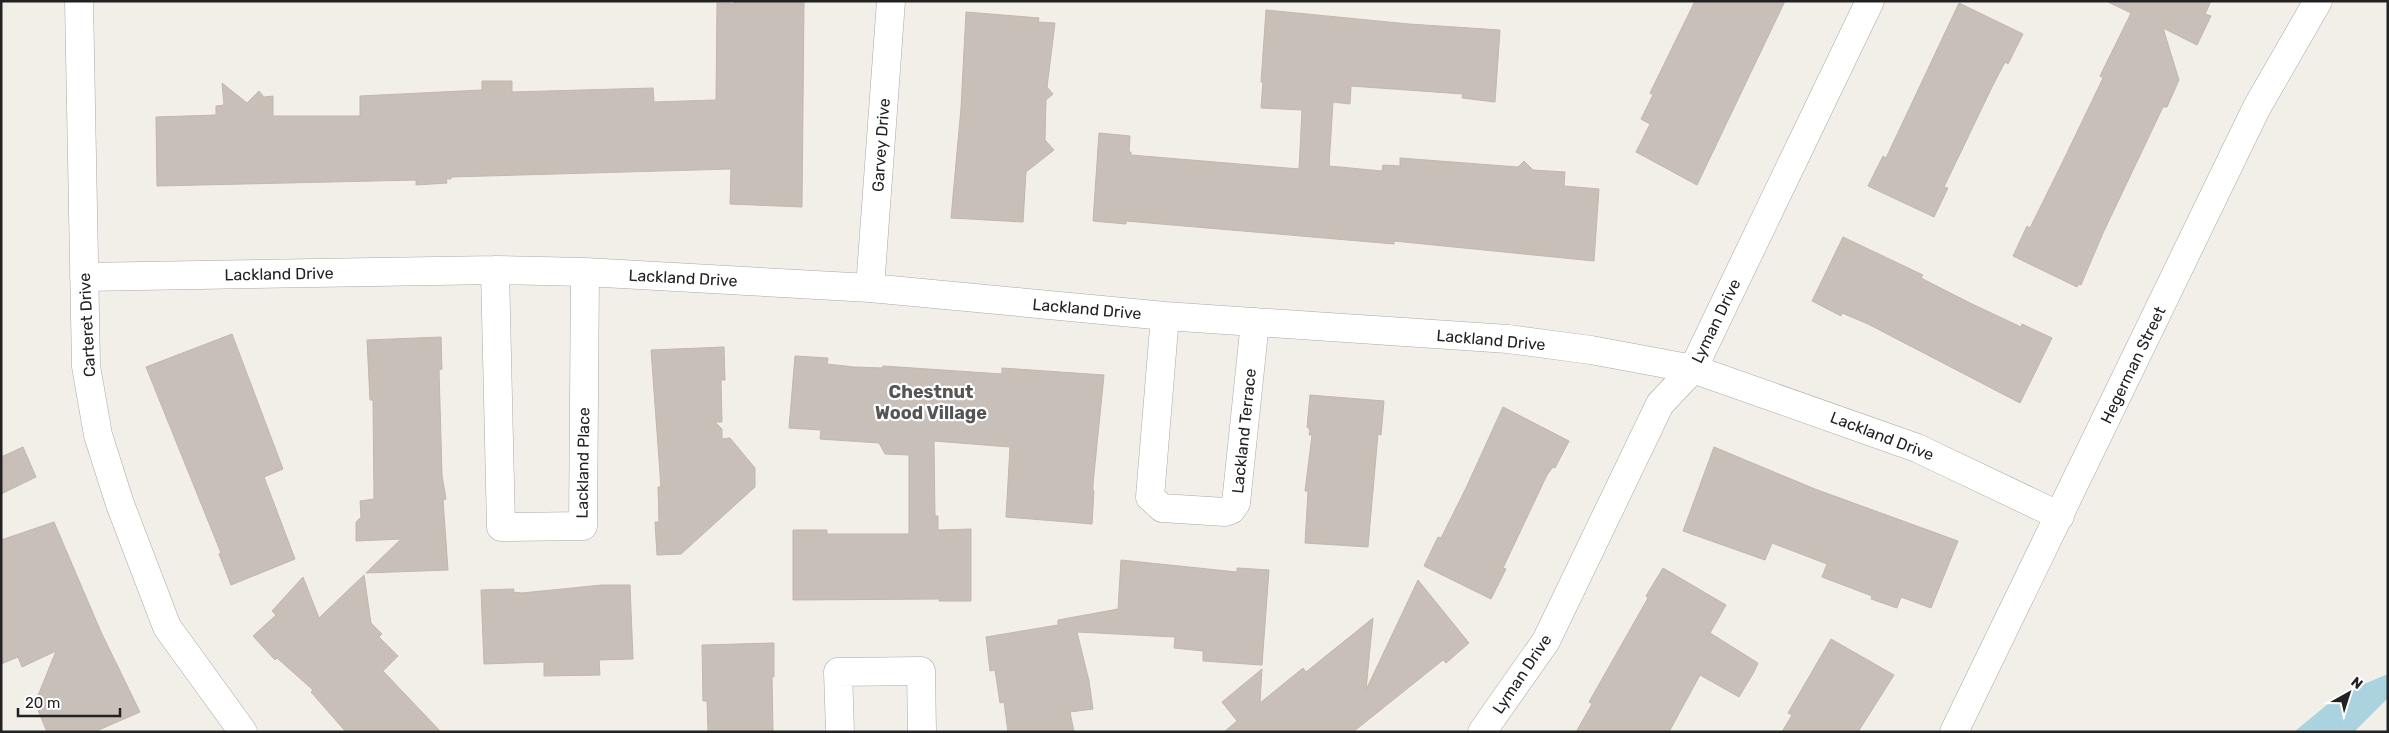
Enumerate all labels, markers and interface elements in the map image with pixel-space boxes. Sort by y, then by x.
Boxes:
street label: Garvey Drive [868,97,894,192]
street label: Lackland Drive [224,264,334,284]
street label: Lackland Drive [628,266,738,290]
street label: Carteret Drive [75,272,99,378]
street label: Lyman Drive [1687,276,1745,366]
street label: Lackland Drive [1032,295,1142,323]
street label: Hegerman Street [2096,303,2170,427]
street label: Lackland Drive [1436,326,1546,354]
street label: Lackland Terrace [1228,367,1260,495]
district label: Chestnut Wood Village [875,381,987,424]
street label: Lackland Place [573,407,593,519]
street label: Lackland Drive [1828,408,1936,464]
street label: Lyman Drive [1489,631,1555,717]
north arrow [2324,668,2374,718]
text: N [2348,674,2366,693]
scale bar [18,686,120,718]
text: 20 m [25,694,60,712]

